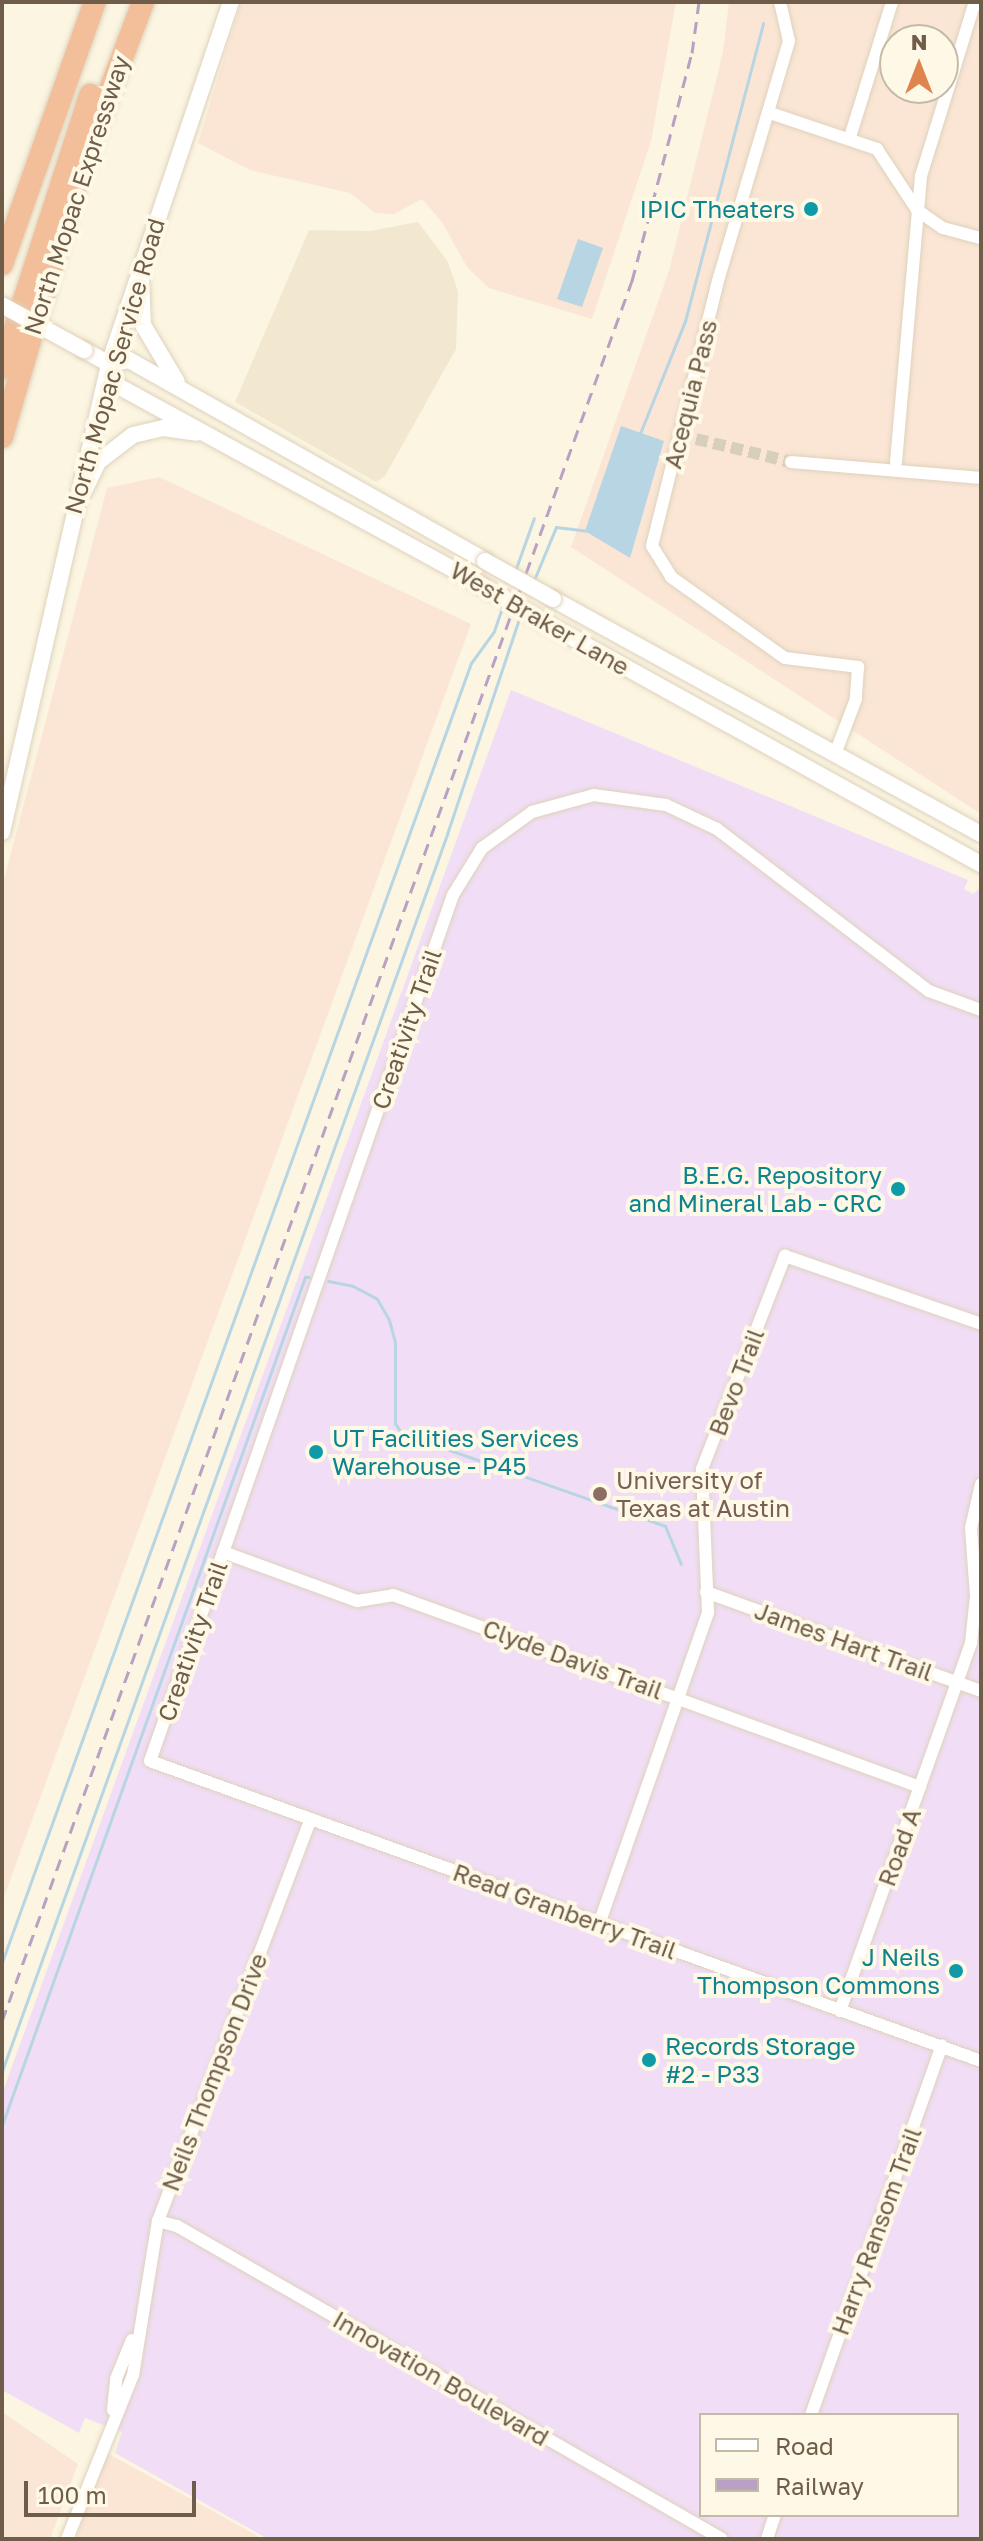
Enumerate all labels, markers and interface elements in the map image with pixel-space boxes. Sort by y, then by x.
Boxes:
north arrow [879,24,959,104]
text: N [911,28,927,55]
street label: North Mopac Expressway [17,52,135,338]
place label: IPIC Theaters [639,195,795,223]
marker: IPIC Theaters [802,200,820,218]
street label: North Mopac Service Road [58,215,170,517]
street label: Acequia Pass [658,316,722,472]
street label: West Braker Lane [446,555,634,681]
street label: Creativity Trail [365,945,447,1113]
place label: B.E.G. Repository and Mineral Lab - CRC [628,1161,882,1217]
marker: B.E.G. Repository and Mineral Lab - CRC [889,1180,907,1198]
street label: Bevo Trail [702,1324,770,1440]
place label: UT Facilities Services Warehouse - P45 [332,1424,579,1480]
marker: UT Facilities Services Warehouse - P45 [307,1443,325,1461]
place label: University of Texas at Austin [616,1466,790,1522]
marker: University of Texas at Austin [591,1485,609,1503]
street label: Creativity Trail [151,1557,233,1725]
street label: James Hart Trail [751,1595,937,1687]
street label: Clyde Davis Trail [479,1613,667,1705]
street label: Road A [872,1804,926,1890]
street label: Read Granberry Trail [449,1857,681,1965]
place label: J Neils Thompson Commons [697,1943,940,1999]
street label: Neils Thompson Drive [155,1949,273,2195]
marker: J Neils Thompson Commons [947,1962,965,1980]
place label: Records Storage #2 - P33 [665,2032,855,2088]
marker: Records Storage #2 - P33 [640,2051,658,2069]
street label: Harry Ransom Trail [825,2123,927,2339]
street label: Innovation Boulevard [328,2304,554,2452]
legend [699,2413,959,2517]
text: Road [775,2431,834,2460]
scale bar [28,2465,200,2515]
text: Railway [775,2471,864,2500]
text: 100 m [38,2480,107,2509]

